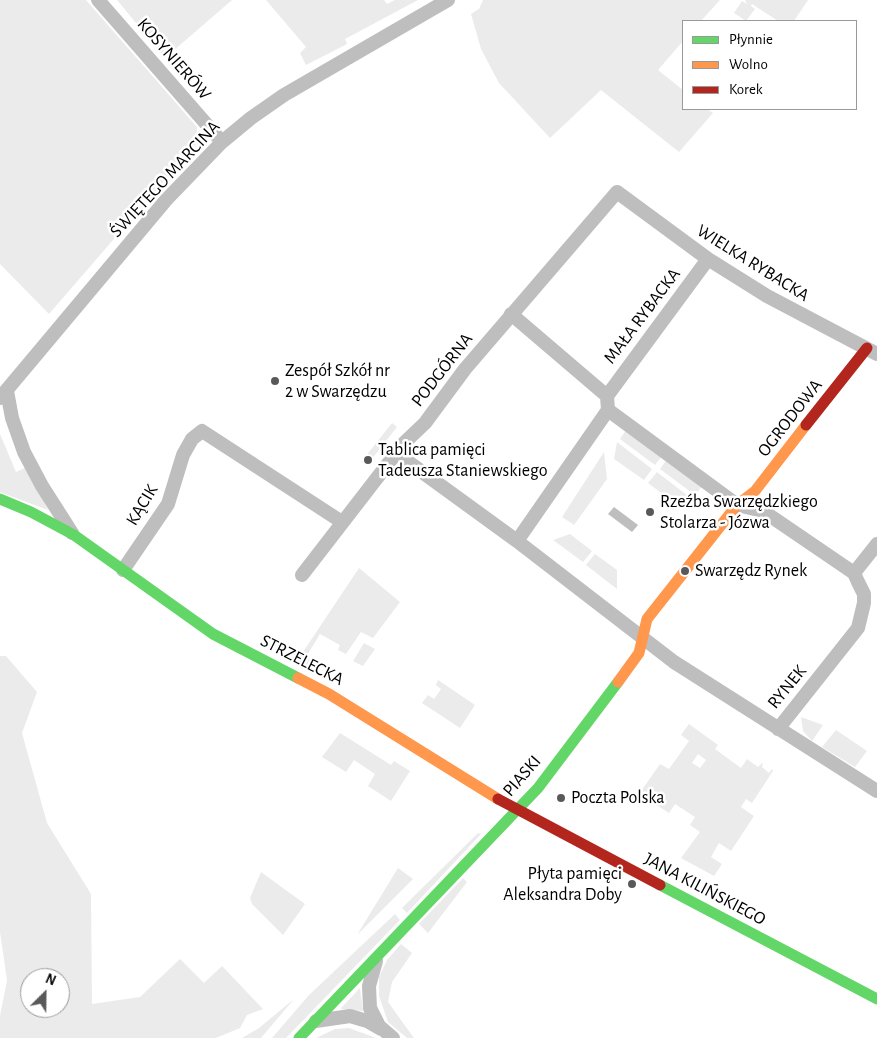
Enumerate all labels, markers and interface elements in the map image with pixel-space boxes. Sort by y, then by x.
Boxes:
street label: KOSYNIERÓW [132,14,216,104]
legend [682,20,857,110]
text: Płynnie [729,32,773,47]
text: Wolno [729,57,768,72]
text: Korek [729,82,763,97]
street label: ŚWIĘTEGO MARCINA [105,116,225,242]
street label: WIELKA RYBACKA [693,220,813,306]
street label: MAŁA RYBACKA [599,264,685,368]
street label: PODGÓRNA [407,329,477,411]
place label: Zespół Szkół nr 2 w Swarzędzu [285,360,390,402]
marker: Zespół Szkół nr 2 w Swarzędzu [269,375,281,387]
street label: OGRODOWA [753,375,827,461]
place label: Tablica pamięci Tadeusza Staniewskiego [378,439,547,482]
marker: Tablica pamięci Tadeusza Staniewskiego [362,454,374,466]
street label: KĄCIK [121,481,163,529]
place label: Rzeźba Swarzędzkiego Stolarza - Józwa [660,491,818,534]
marker: Rzeźba Swarzędzkiego Stolarza - Józwa [644,506,656,518]
place label: Swarzędz Rynek [695,560,807,582]
marker: Swarzędz Rynek [679,565,691,577]
street label: STRZELECKA [257,630,347,690]
street label: RYNEK [763,661,811,713]
street label: PIASKI [498,751,546,801]
place label: Poczta Polska [571,787,665,809]
marker: Poczta Polska [555,792,567,804]
street label: JANA KILIŃSKIEGO [640,848,770,930]
place label: Płyta pamięci Aleksandra Doby [503,863,622,906]
marker: Płyta pamięci Aleksandra Doby [626,878,638,890]
north arrow [20,968,70,1018]
text: N [43,972,58,988]

